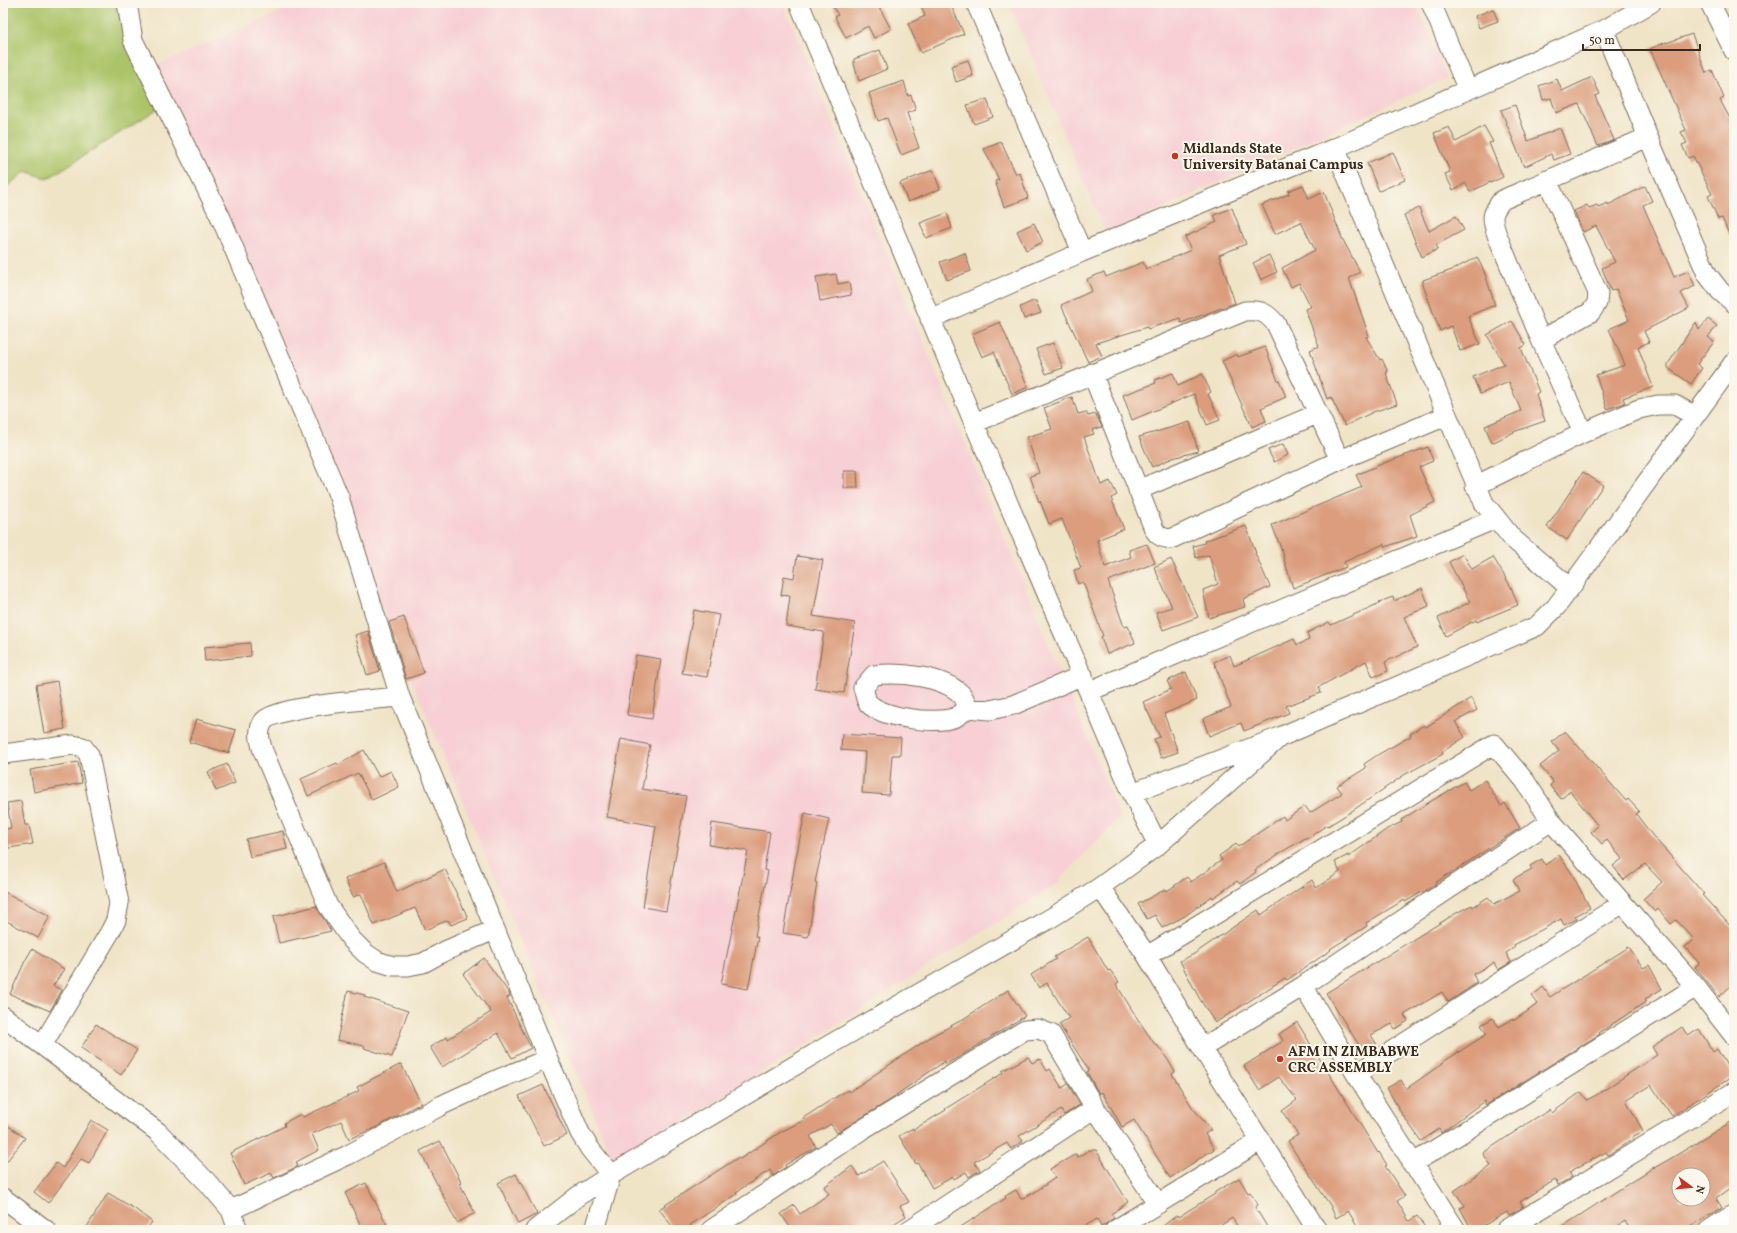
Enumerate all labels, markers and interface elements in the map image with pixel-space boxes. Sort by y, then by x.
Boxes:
scale bar [1583,26,1700,52]
text: 50 m [1589,33,1615,49]
place label: Midlands State University Batanai Campus [1183,140,1364,175]
marker: Midlands State University Batanai Campus [1170,151,1180,161]
place label: AFM IN ZIMBABWE CRC ASSEMBLY [1288,1043,1419,1078]
marker: AFM IN ZIMBABWE CRC ASSEMBLY [1275,1054,1285,1064]
north arrow [1671,1167,1711,1207]
text: N [1691,1183,1707,1195]

